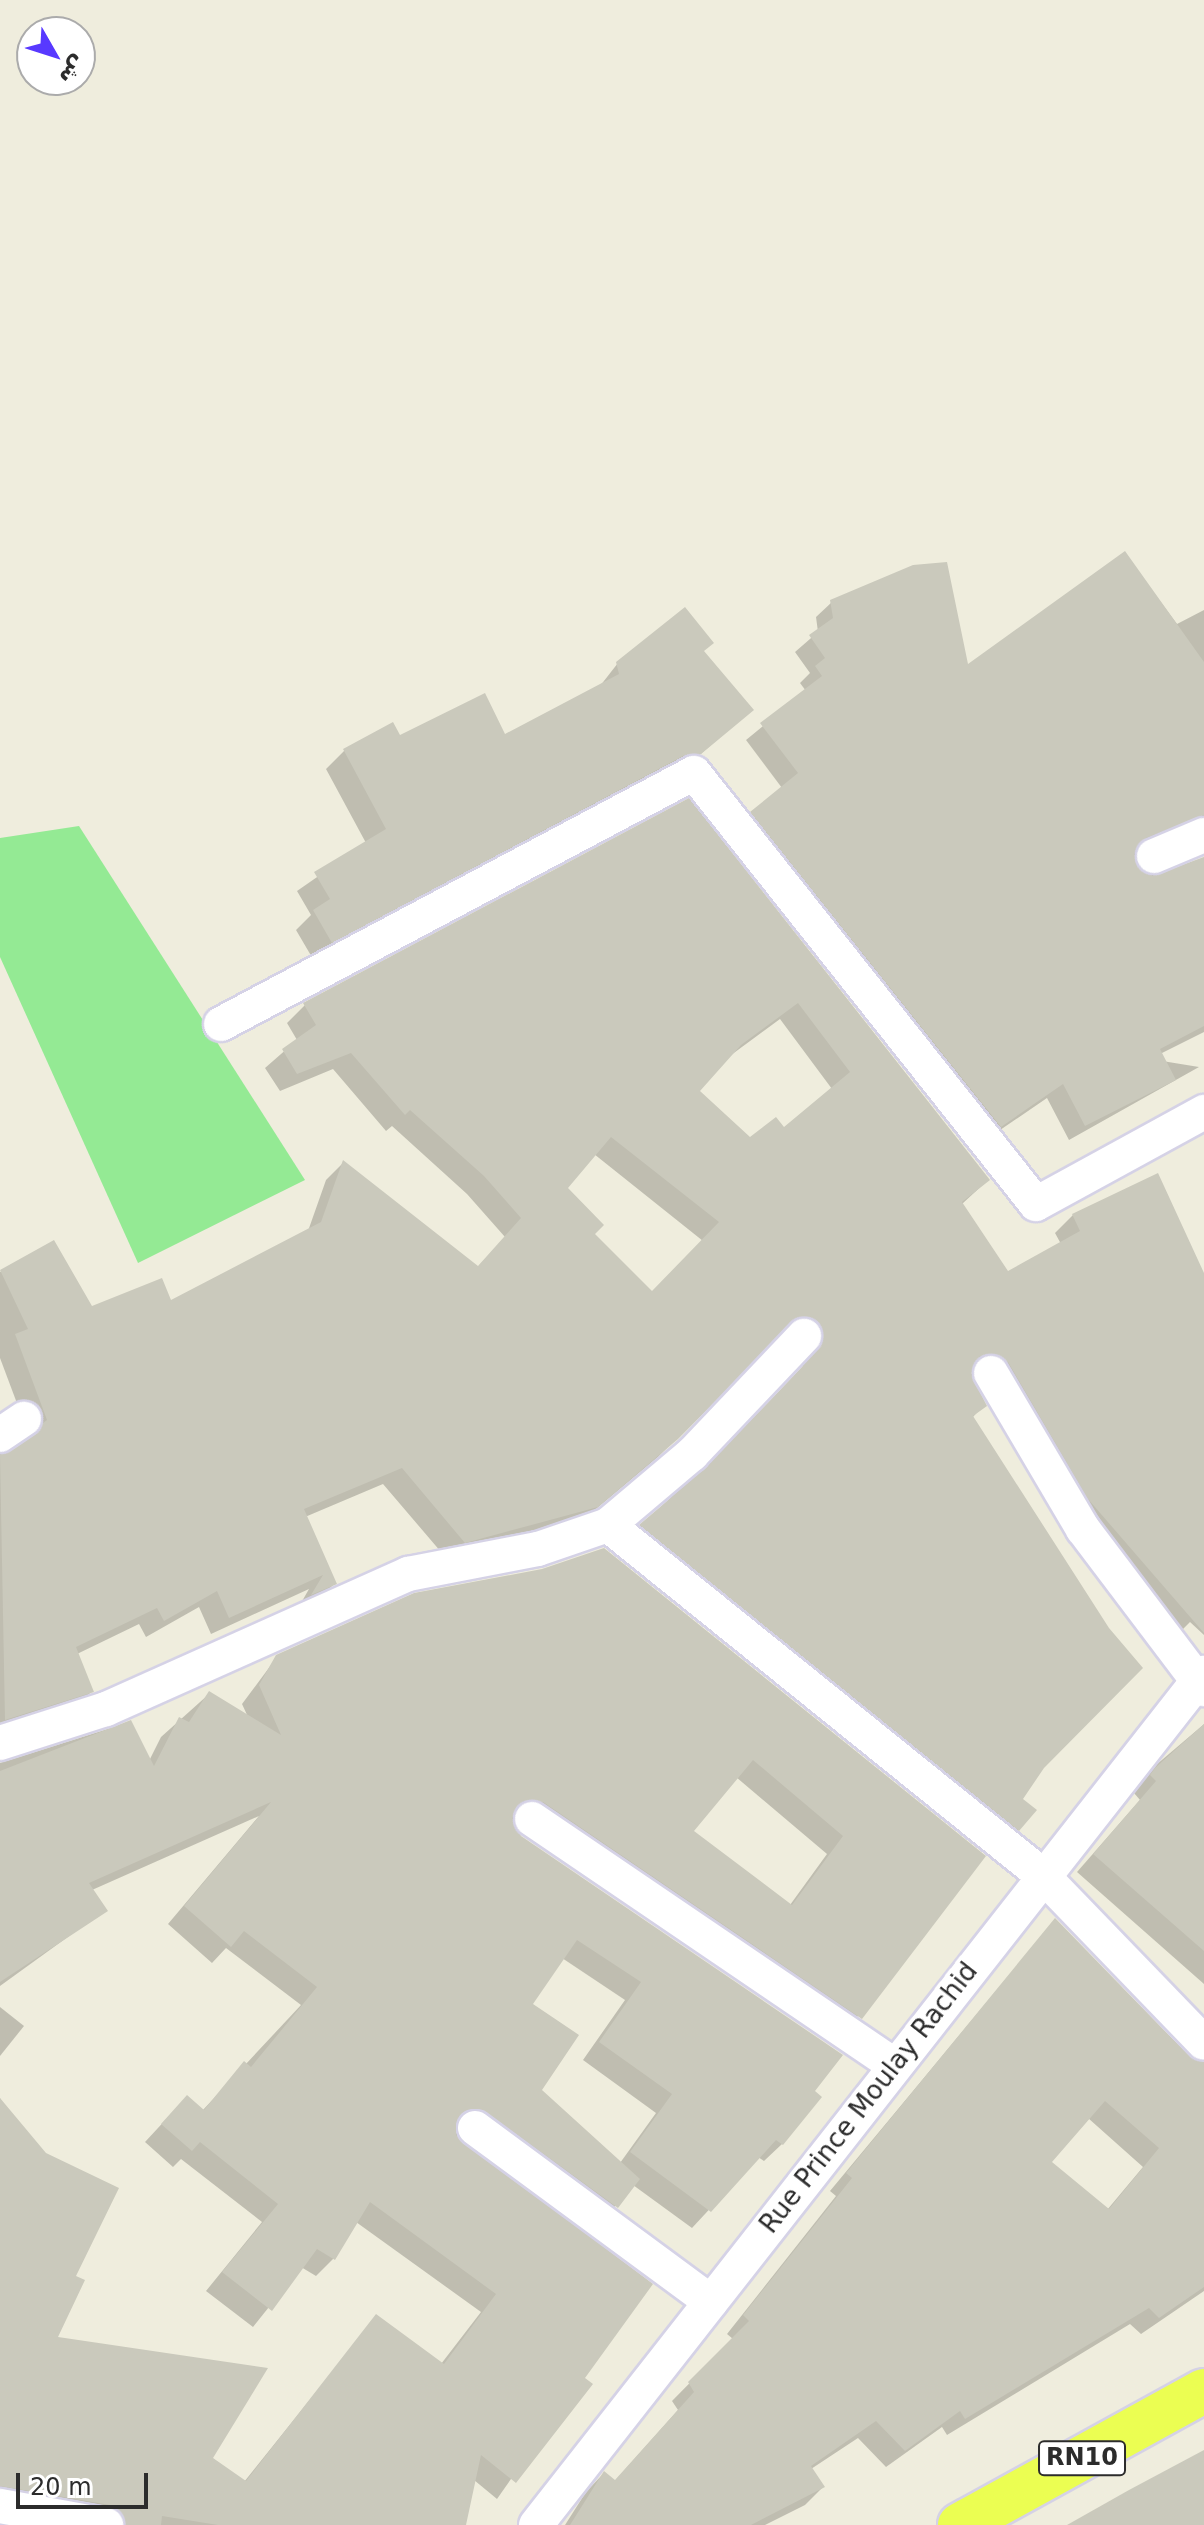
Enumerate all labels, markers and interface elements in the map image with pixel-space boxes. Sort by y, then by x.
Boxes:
north arrow [16,16,96,96]
text: ش [54,50,93,90]
street label: Rue Prince Moulay Rachid [753,1956,985,2240]
road number: RN10 [1038,2438,1126,2478]
scale bar [20,2457,152,2507]
text: 20 m [30,2473,92,2501]

